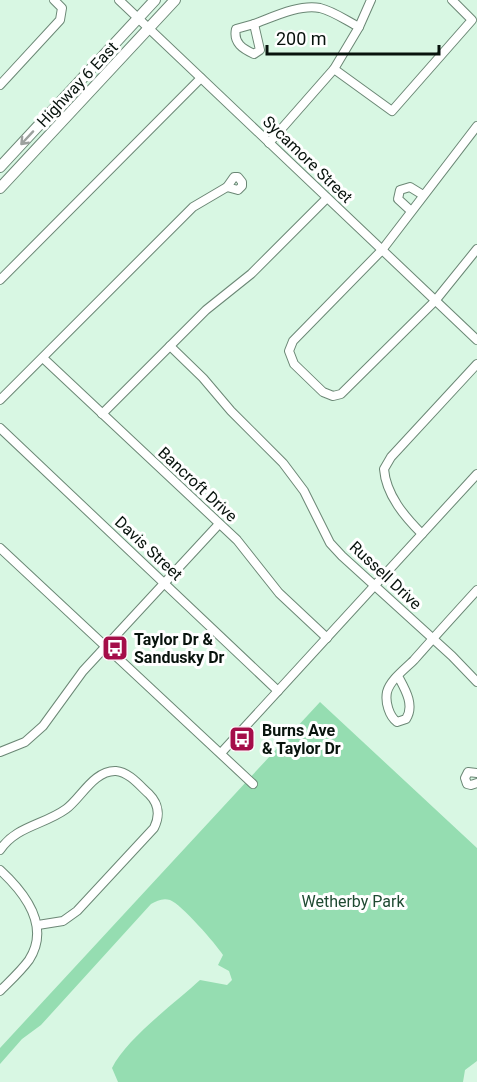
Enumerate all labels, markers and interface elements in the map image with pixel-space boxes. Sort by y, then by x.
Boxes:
scale bar [267,18,440,56]
text: 200 m [276,28,327,49]
street label: Highway 6 East [33,38,122,131]
street label: Sycamore Street [259,112,356,207]
one-way arrow [20,130,34,145]
street label: Bancroft Drive [154,443,241,526]
street label: Davis Street [111,512,186,584]
street label: Russell Drive [346,537,426,613]
place label: Taylor Dr & Sandusky Dr [134,630,225,667]
bus stop icon: Taylor Dr & Sandusky Dr [100,633,130,663]
place label: Burns Ave & Taylor Dr [262,721,341,758]
bus stop icon: Burns Ave & Taylor Dr [227,724,257,754]
park label: Wetherby Park [301,892,405,911]

